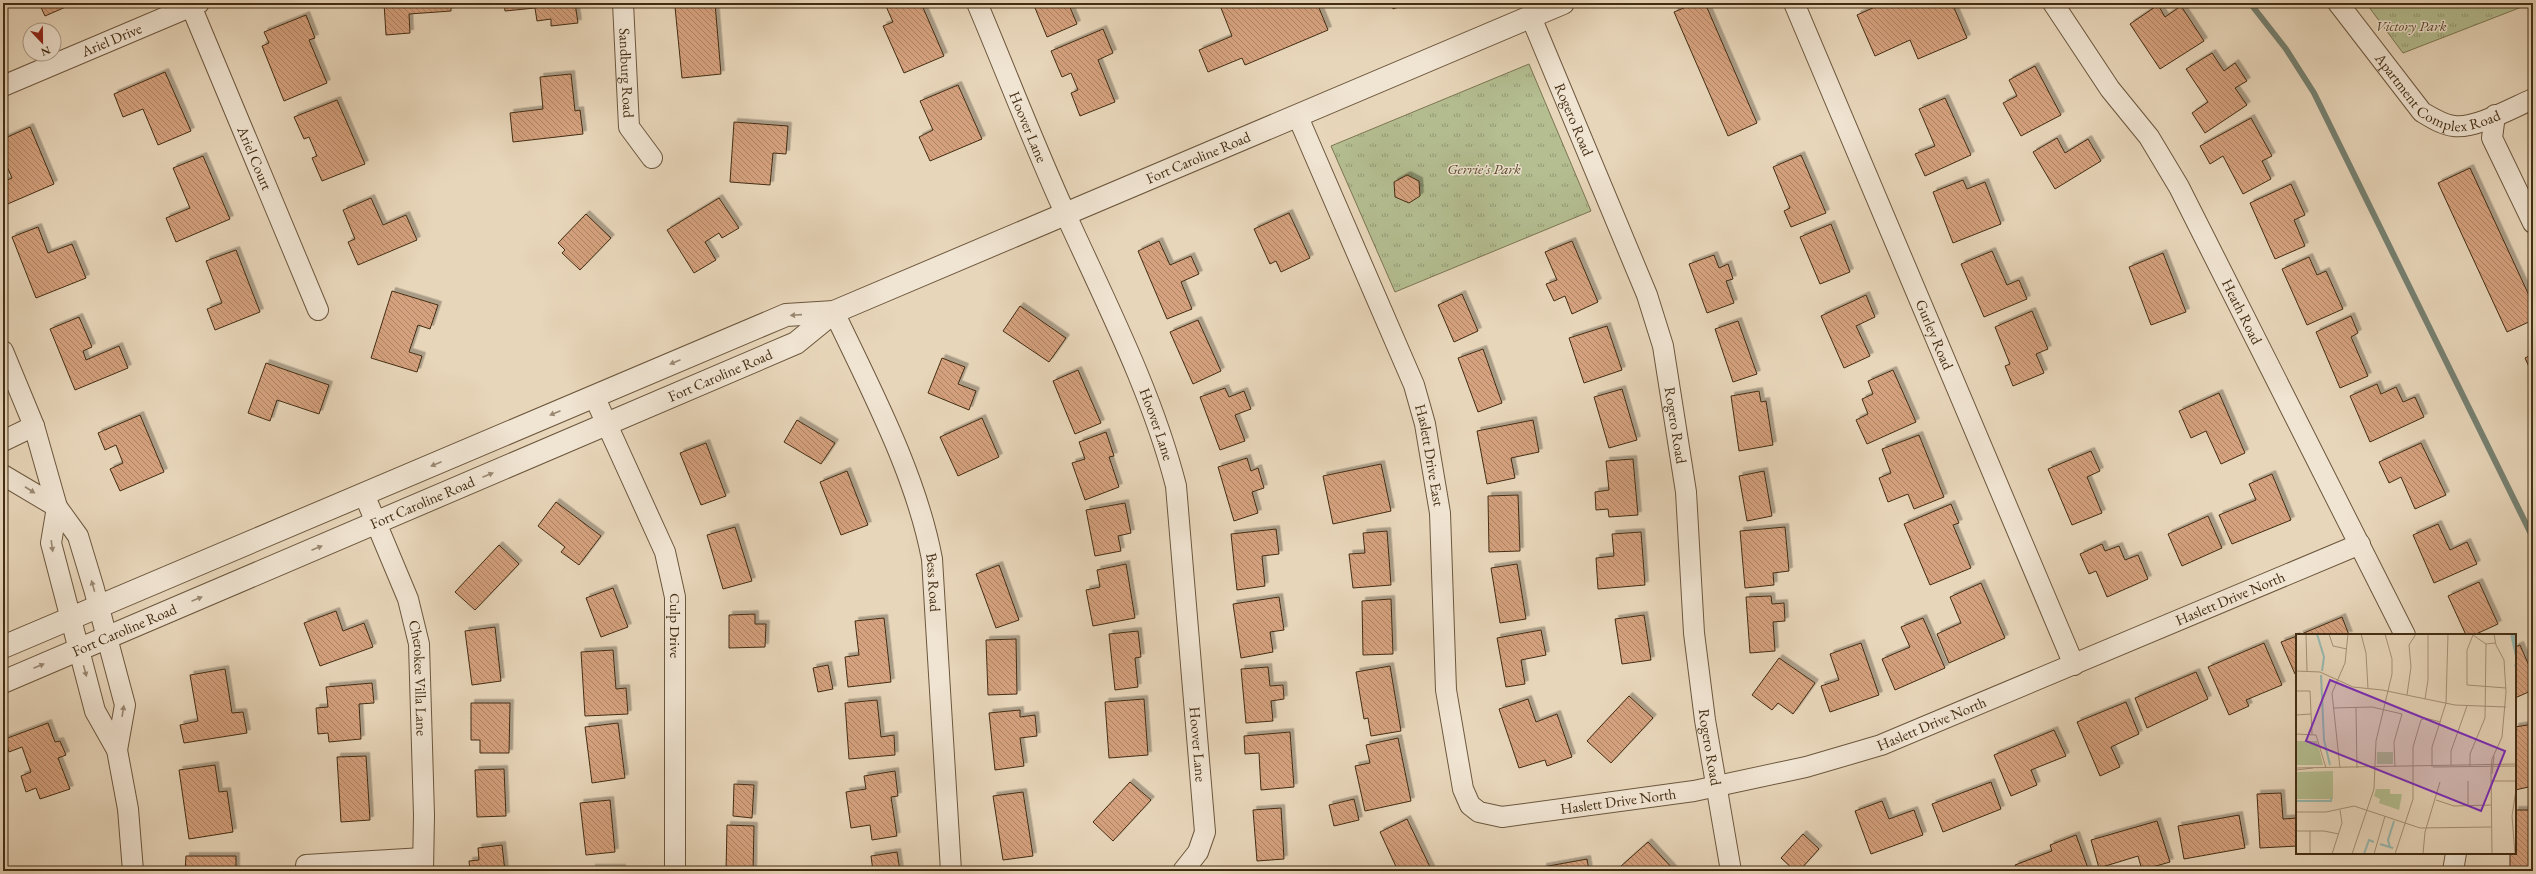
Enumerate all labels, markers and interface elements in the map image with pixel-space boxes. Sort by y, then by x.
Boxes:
park label: Victory Park [2376,16,2447,35]
street label: Ariel Drive [78,18,145,61]
north arrow [22,22,62,62]
street label: Sandburg Road [615,27,639,119]
text: N [39,43,52,59]
street label: Apartment Complex Road [2370,48,2503,135]
street label: Rogero Road [1551,80,1598,159]
street label: Hoover Lane [1005,88,1052,165]
street label: Ariel Court [233,122,277,193]
street label: Fort Caroline Road [1143,126,1254,188]
park label: Gerrie's Park [1447,159,1521,178]
street label: Heath Road [2218,276,2267,348]
street label: Gurley Road [1911,296,1958,373]
one-way arrow [790,311,802,318]
street label: Fort Caroline Road [665,344,776,406]
one-way arrow [669,360,681,366]
street label: Hoover Lane [1135,385,1178,463]
street label: Rogero Road [1661,386,1691,465]
street label: Haslett Drive East [1411,402,1449,508]
one-way arrow [550,410,561,416]
one-way arrow [430,461,441,467]
street label: Fort Caroline Road [367,471,478,533]
one-way arrow [482,472,493,478]
one-way arrow [24,487,36,494]
one-way arrow [49,540,55,552]
one-way arrow [311,545,322,551]
street label: Bess Road [922,551,945,613]
street label: Haslett Drive North [2173,567,2288,629]
one-way arrow [90,579,96,591]
street label: Culp Drive [666,593,685,658]
one-way arrow [192,596,203,602]
street label: Fort Caroline Road [69,599,180,660]
street label: Cherokee Villa Lane [404,618,432,736]
inset map [2296,634,2516,854]
one-way arrow [33,663,45,669]
one-way arrow [82,666,88,678]
street label: Haslett Drive North [1874,692,1989,755]
one-way arrow [120,705,126,717]
street label: Hoover Lane [1186,706,1211,783]
street label: Rogero Road [1695,708,1726,787]
street label: Haslett Drive North [1559,783,1678,818]

